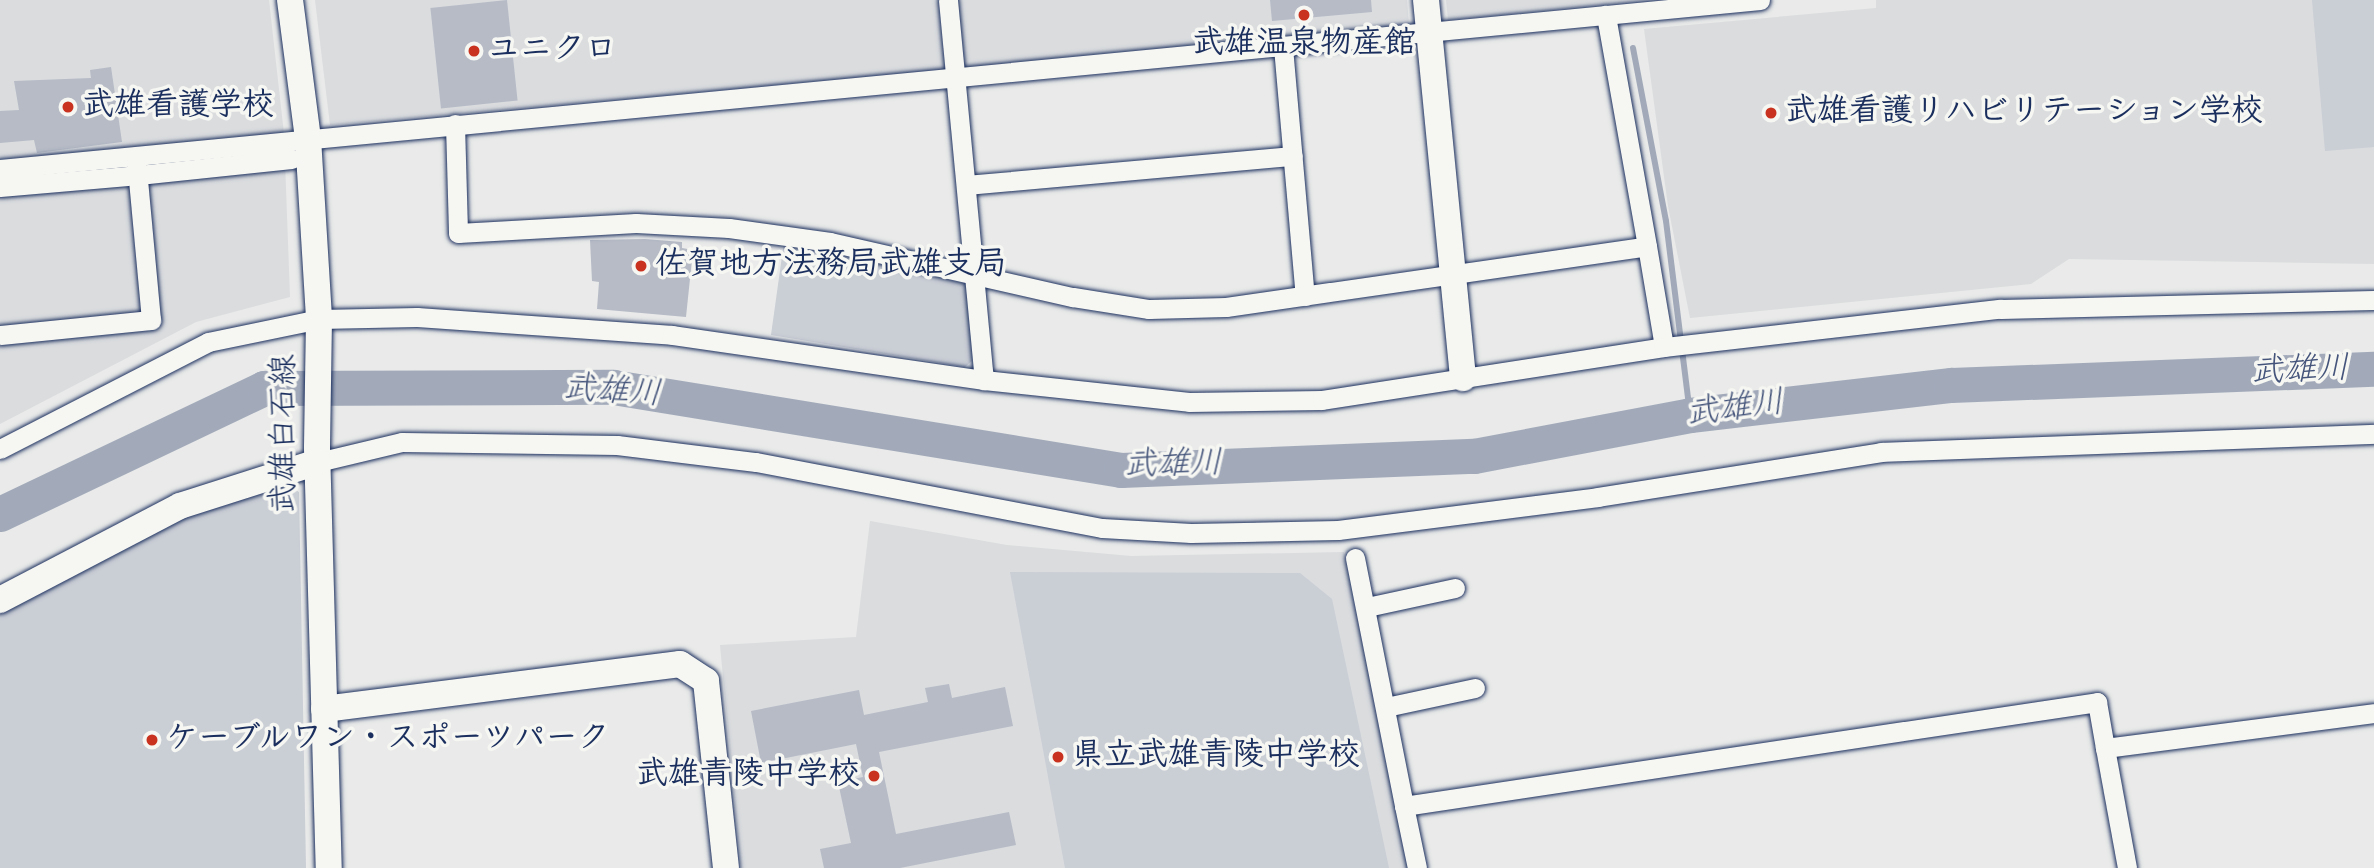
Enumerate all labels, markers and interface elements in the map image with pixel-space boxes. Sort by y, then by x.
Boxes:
marker: 武雄温泉物産館 [1296,7,1312,23]
place label: 武雄温泉物産館 [1192,26,1416,64]
place label: ユニクロ [488,32,616,70]
marker: ユニクロ [466,43,482,59]
place label: 武雄看護学校 [82,88,274,126]
place label: 武雄看護リハビリテーション学校 [1785,94,2265,132]
marker: 武雄看護学校 [60,99,76,115]
marker: 武雄看護リハビリテーション学校 [1763,105,1779,121]
place label: 佐賀地方法務局武雄支局 [655,247,1007,285]
marker: 佐賀地方法務局武雄支局 [633,258,649,274]
water label: 武雄川 [2250,350,2350,394]
street label: 武雄白石線 [267,354,305,514]
water label: 武雄川 [561,370,663,416]
water label: 武雄川 [1683,384,1787,436]
water label: 武雄川 [1123,445,1223,487]
place label: ケーブルワン・スポーツパーク [166,721,614,759]
marker: ケーブルワン・スポーツパーク [144,732,160,748]
place label: 県立武雄青陵中学校 [1072,738,1360,776]
marker: 県立武雄青陵中学校 [1050,749,1066,765]
place label: 武雄青陵中学校 [636,757,860,795]
marker: 武雄青陵中学校 [866,768,882,784]

